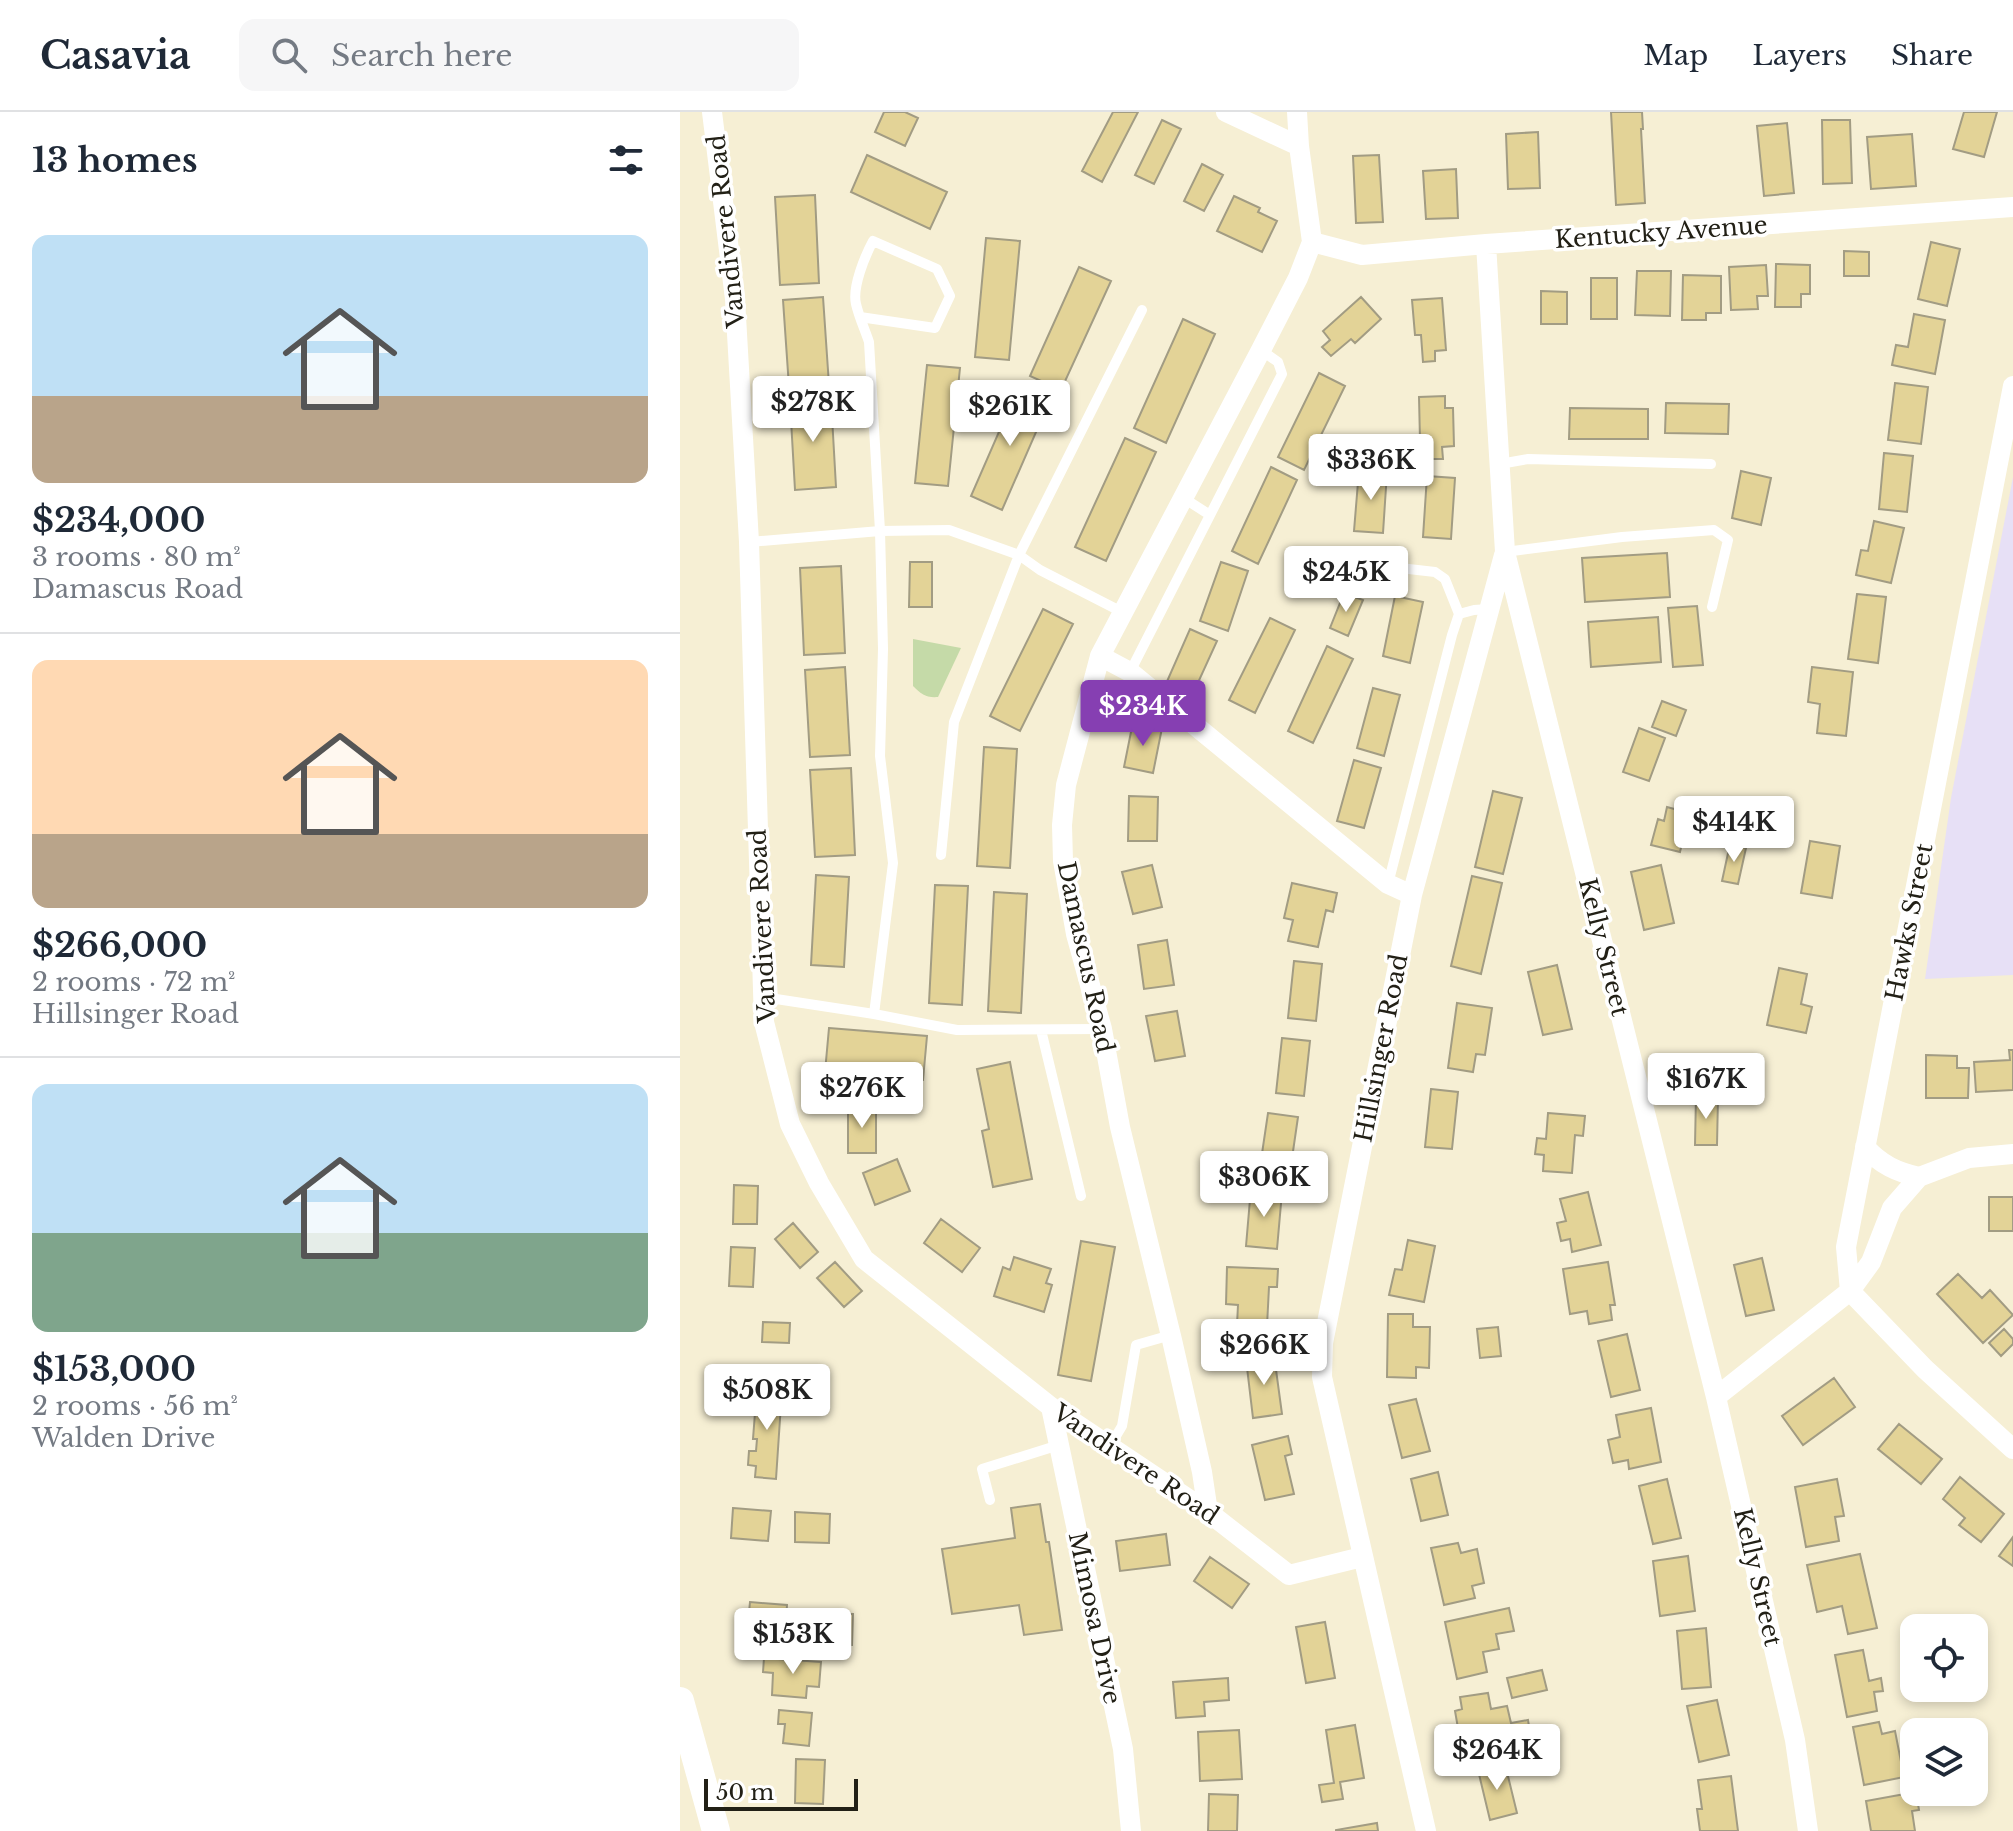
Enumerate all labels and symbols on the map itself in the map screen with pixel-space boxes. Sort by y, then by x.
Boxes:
street label: Vandivere Road [701,133,751,330]
street label: Kentucky Avenue [1554,210,1768,254]
pin: $278K [757,376,869,444]
pin: $261K [954,380,1066,448]
pin: $336K [1315,434,1427,502]
pin: $245K [1290,546,1402,614]
pin: $234K [1087,680,1199,748]
pin: $414K [1678,796,1790,864]
street label: Vandivere Road [742,828,782,1025]
street label: Hawks Street [1879,841,1939,1003]
street label: Damascus Road [1052,859,1120,1055]
street label: Kelly Street [1573,875,1635,1019]
street label: Hillsinger Road [1349,951,1413,1145]
pin: $167K [1650,1053,1762,1121]
pin: $276K [806,1062,918,1130]
pin: $306K [1208,1151,1320,1219]
pin: $266K [1208,1319,1320,1387]
pin: $508K [711,1364,823,1432]
street label: Vandivere Road [1047,1397,1225,1530]
street label: Kelly Street [1728,1505,1788,1649]
street label: Mimosa Drive [1063,1529,1127,1707]
pin: $153K [737,1608,849,1676]
pin: $264K [1441,1724,1553,1792]
scale bar [704,1775,858,1811]

